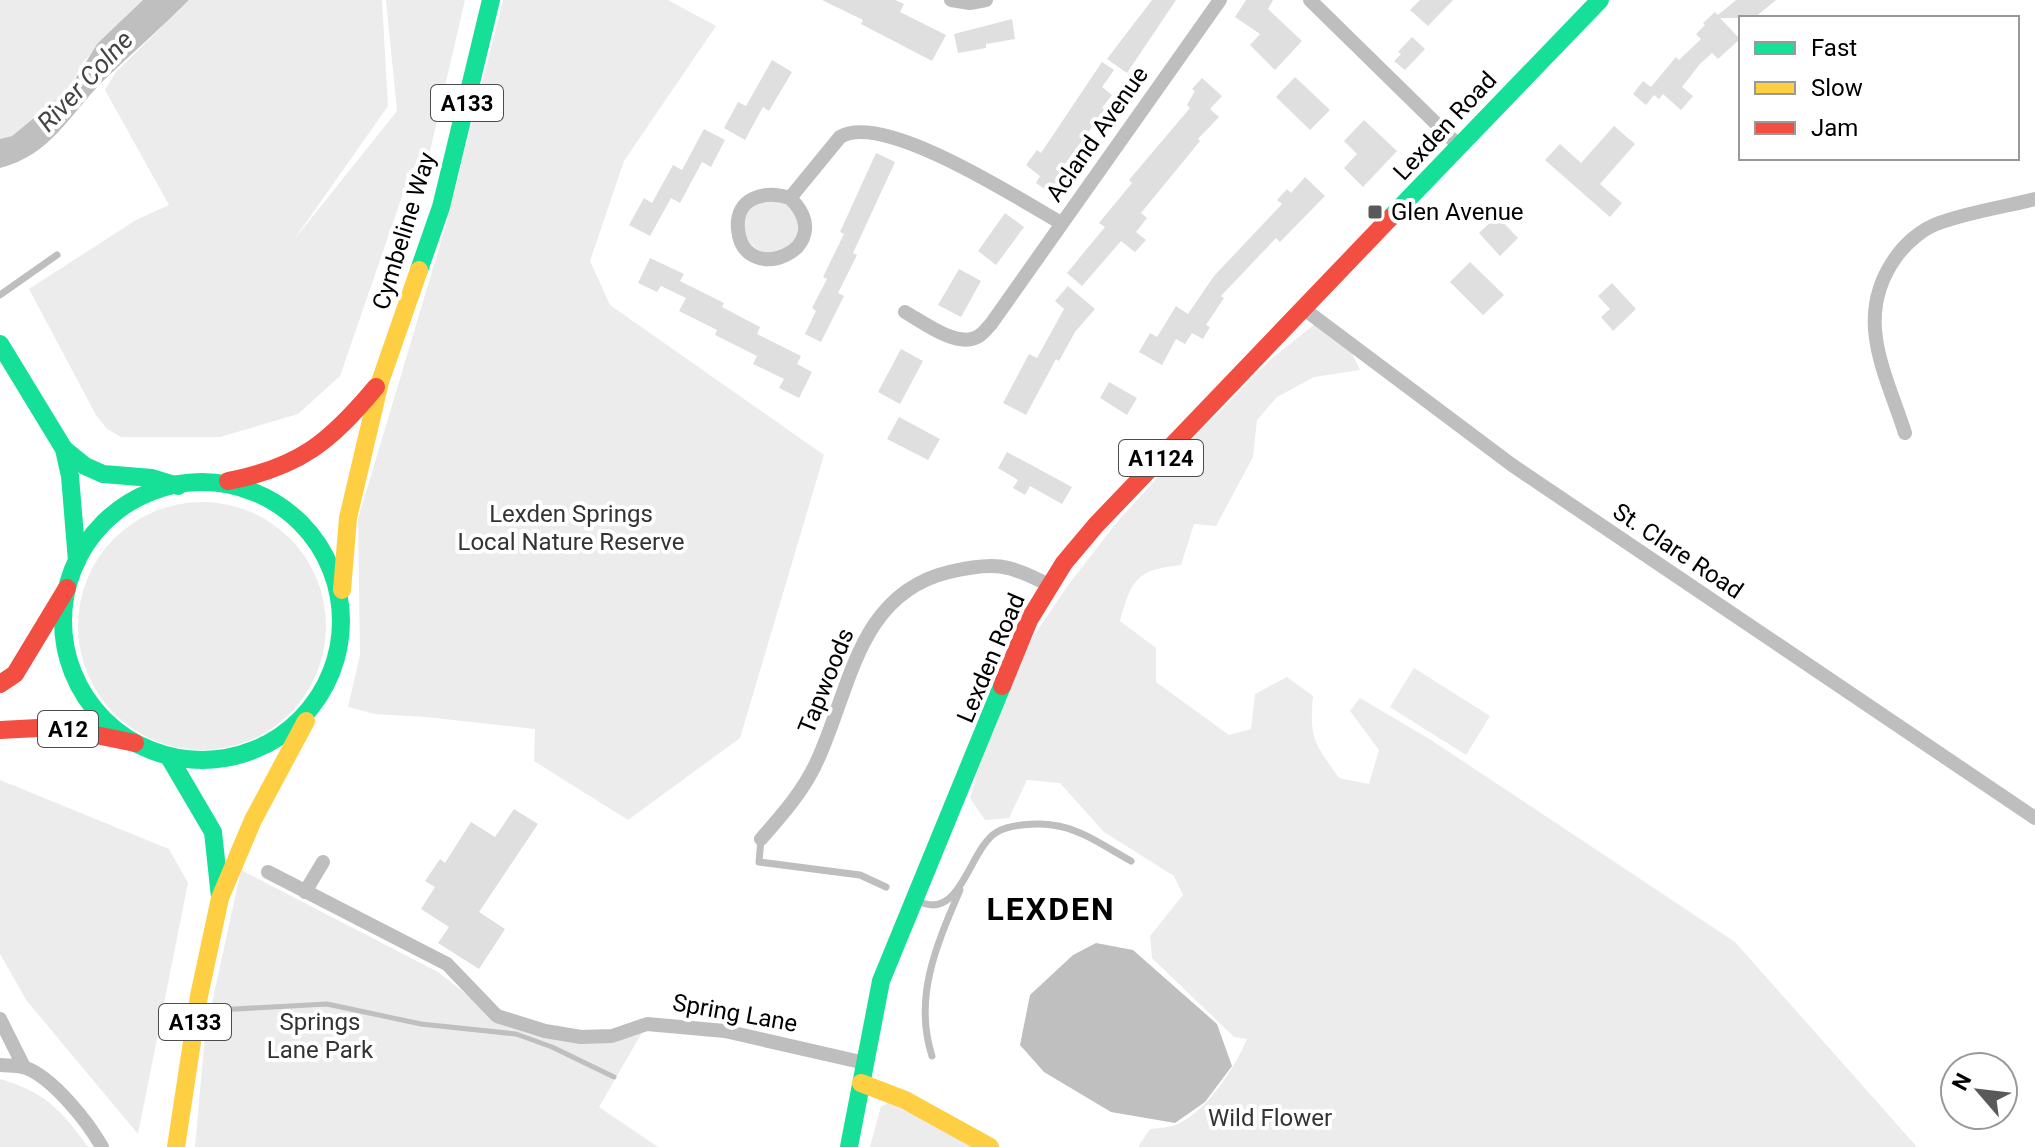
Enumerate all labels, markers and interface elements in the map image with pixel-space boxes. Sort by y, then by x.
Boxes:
legend [1739,16,2019,160]
water label: River Colne [31,25,139,137]
text: Fast [1811,34,1857,62]
street label: Acland Avenue [1040,61,1154,207]
street label: Lexden Road [1388,66,1502,186]
text: Slow [1811,74,1863,102]
road number: A133 [431,85,503,121]
text: Jam [1811,114,1858,142]
street label: Cymbeline Way [367,148,441,313]
place label: Glen Avenue [1391,198,1524,226]
marker: Glen Avenue [1366,203,1384,221]
road number: A1124 [1119,440,1203,476]
street label: St. Clare Road [1608,497,1748,605]
park label: Lexden Springs Local Nature Reserve [457,500,685,556]
street label: Lexden Road [951,589,1031,727]
street label: Tapwoods [792,624,860,738]
road number: A12 [38,711,98,747]
district label: LEXDEN [987,890,1116,928]
street label: Spring Lane [670,988,800,1038]
road number: A133 [159,1004,231,1040]
park label: Springs Lane Park [267,1008,374,1064]
north arrow [1939,1051,2019,1131]
text: N [1947,1069,1976,1095]
park label: Wild Flower [1208,1104,1332,1132]

